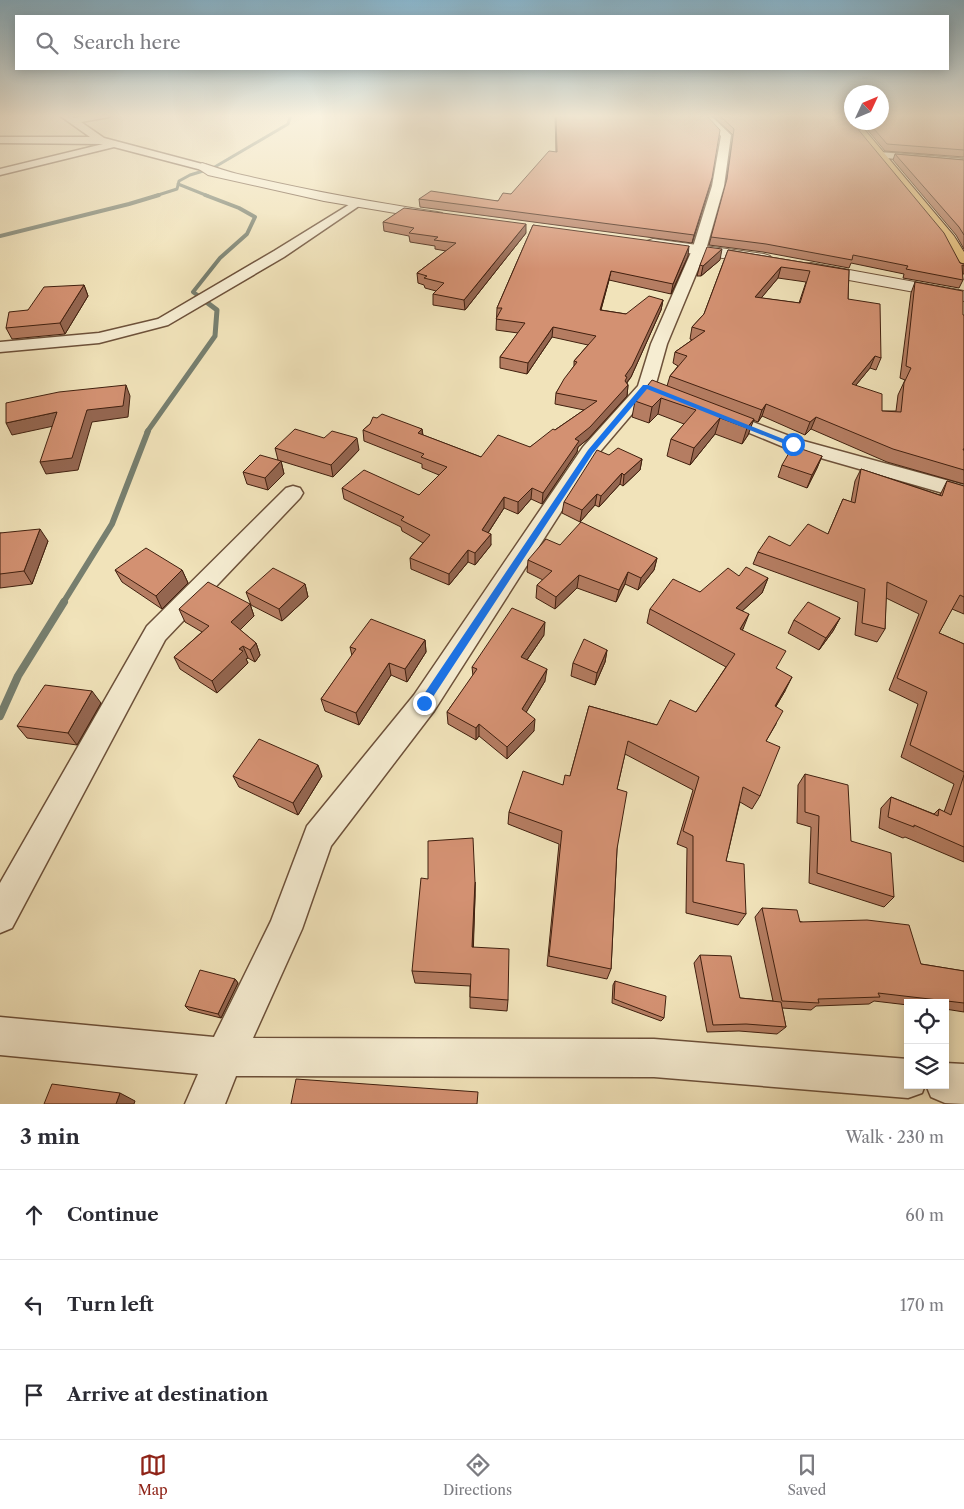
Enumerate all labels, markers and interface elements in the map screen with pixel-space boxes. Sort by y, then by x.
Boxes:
search box [15,15,949,70]
icon: search [33,29,61,57]
text: Search here [73,31,181,54]
north arrow [844,85,889,130]
route start [782,433,805,456]
route end [413,692,436,715]
map controls [904,999,949,1089]
button: locate [904,999,949,1044]
button: layers [904,1044,949,1089]
text: 3 min [20,1124,80,1149]
text: Walk · 230 m [845,1127,944,1147]
icon: ahead [20,1201,48,1229]
text: Continue [67,1203,159,1226]
text: 60 m [905,1205,944,1225]
icon: left [20,1291,48,1319]
text: Turn left [67,1293,154,1316]
text: 170 m [900,1295,944,1315]
icon: arrive [20,1381,48,1409]
text: Arrive at destination [67,1383,268,1406]
tab: Map [138,1451,168,1499]
tab: Directions [443,1451,512,1499]
tab: Saved [787,1451,826,1499]

